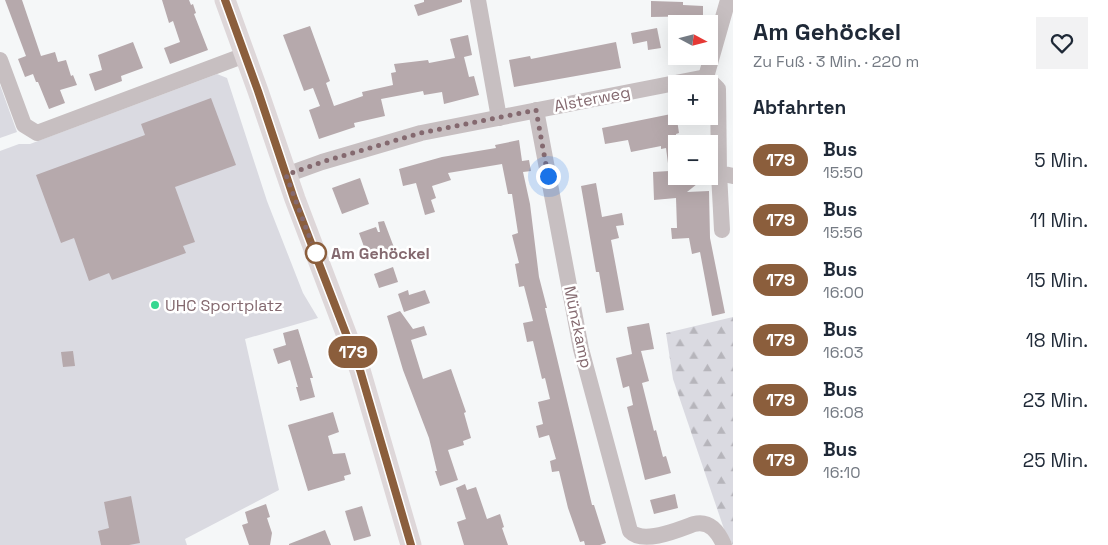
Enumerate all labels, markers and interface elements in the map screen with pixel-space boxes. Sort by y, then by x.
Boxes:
north arrow [668,15,718,65]
map controls [668,15,718,185]
text: Am Gehöckel [753,16,901,47]
button: heart [1036,17,1088,69]
text: Zu Fuß · 3 Min. · 220 m [753,51,919,72]
button: + [668,75,718,125]
street label: Alsterweg [552,81,632,117]
text: Abfahrten [753,95,846,120]
button: − [668,135,718,185]
text: Bus [823,137,857,162]
text: 179 [766,148,795,171]
text: 5 Min. [1034,148,1088,173]
text: 15:50 [823,162,863,183]
your location [536,164,561,189]
text: Bus [823,197,857,222]
text: 179 [766,208,795,231]
text: 11 Min. [1030,208,1088,233]
text: 15:56 [823,222,863,243]
marker: Am Gehöckel [305,242,327,264]
place label: Am Gehöckel [331,243,430,264]
text: Bus [823,257,857,282]
text: 179 [766,268,795,291]
text: 15 Min. [1026,268,1088,293]
text: 16:00 [823,282,864,303]
street label: Münzkamp [559,284,597,370]
place label: UHC Sportplatz [165,295,283,316]
marker: UHC Sportplatz [149,299,161,311]
text: Bus [823,317,857,342]
text: 179 [766,328,795,351]
text: 18 Min. [1026,328,1088,353]
line badge: 179 [324,336,382,368]
text: 179 [338,340,368,363]
text: 16:03 [823,342,863,363]
text: Bus [823,377,857,402]
text: 179 [766,388,795,411]
text: 23 Min. [1023,388,1088,413]
text: 16:08 [823,402,864,423]
text: Bus [823,437,857,462]
text: 179 [766,448,795,471]
text: 25 Min. [1023,448,1088,473]
text: 16:10 [823,462,860,483]

